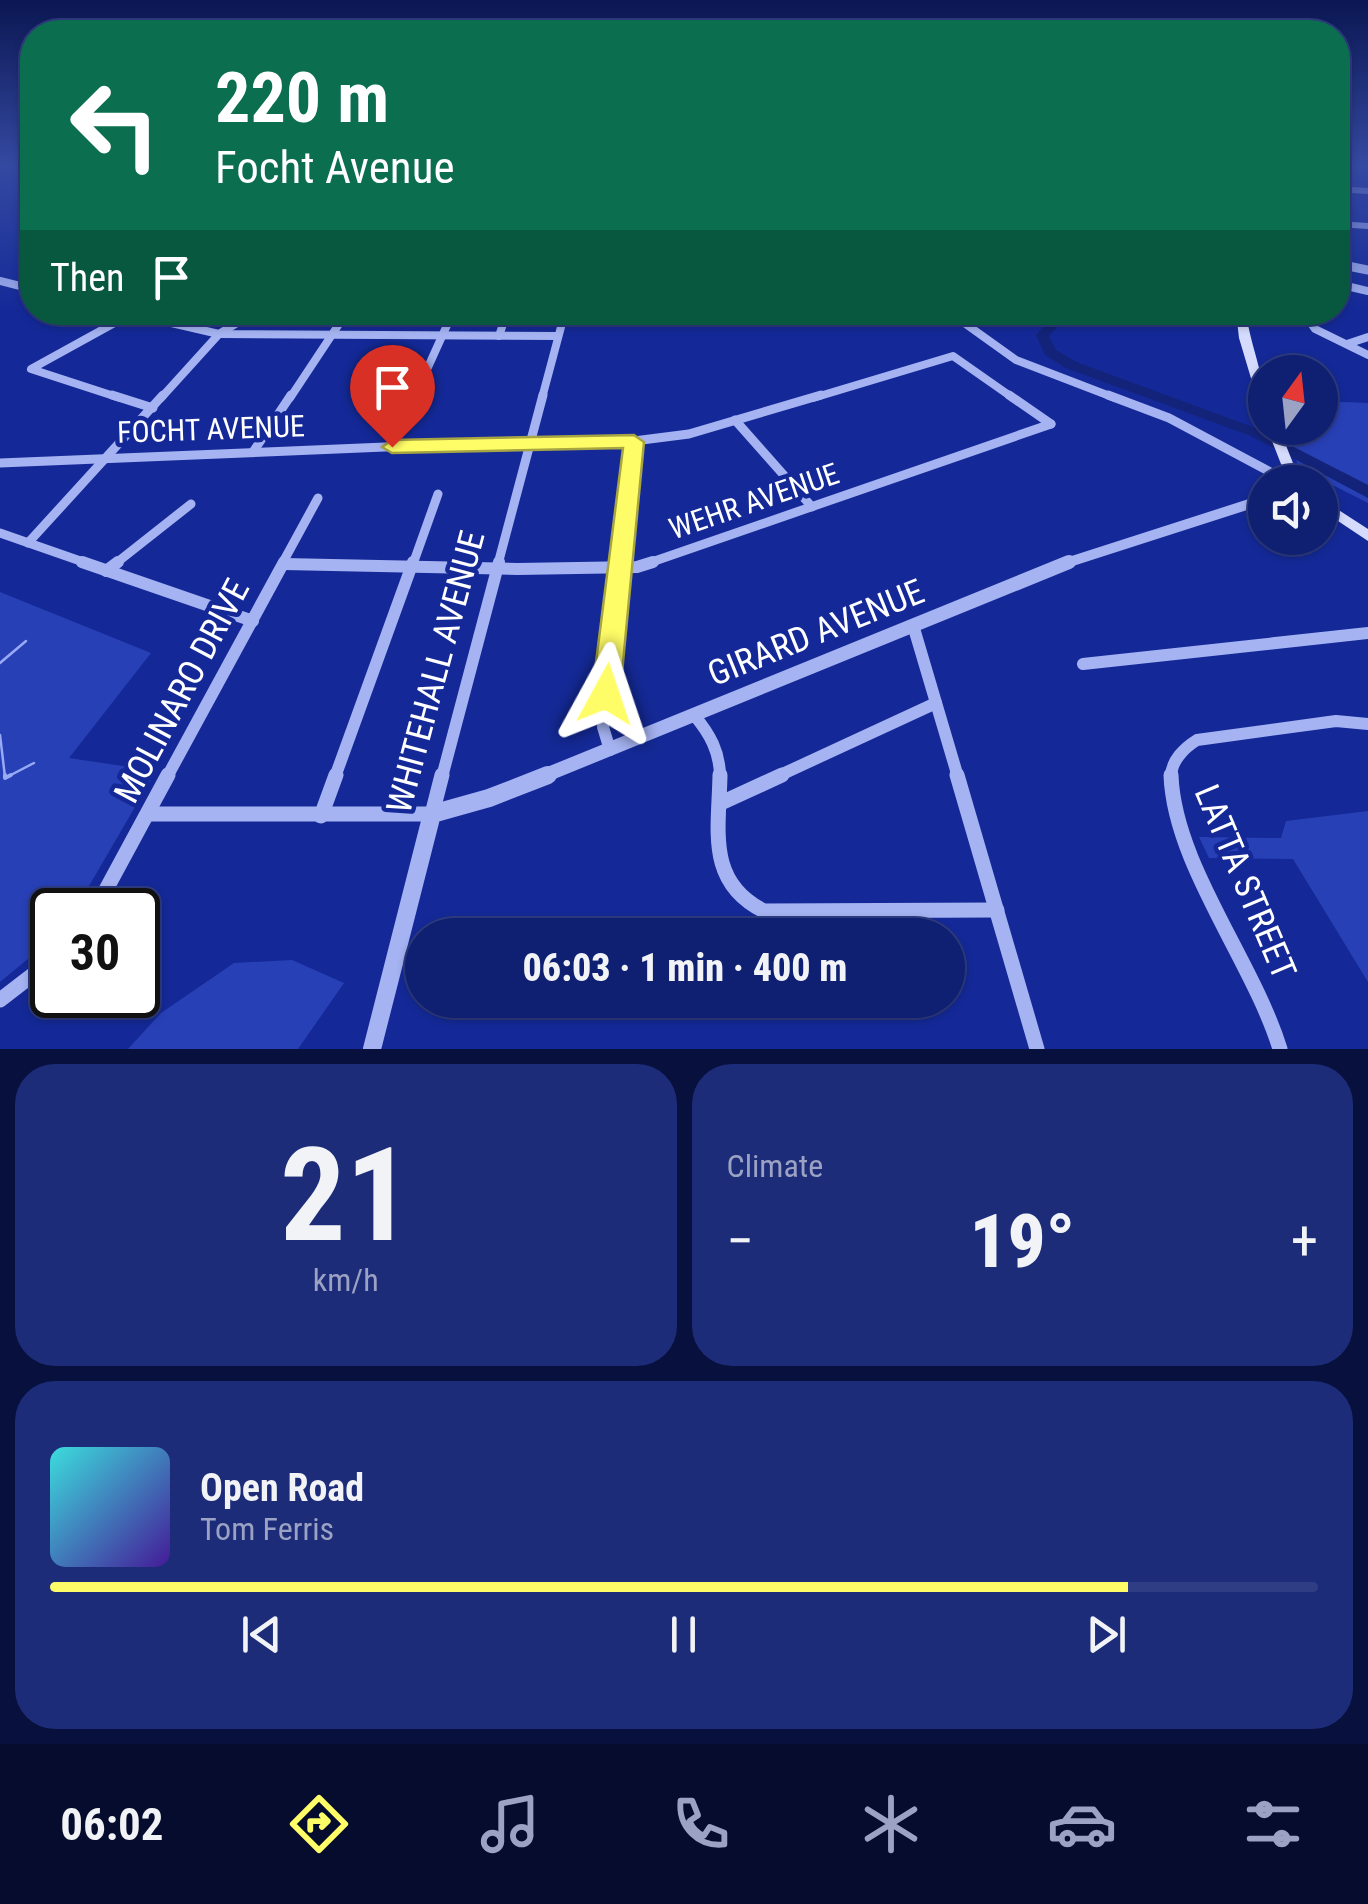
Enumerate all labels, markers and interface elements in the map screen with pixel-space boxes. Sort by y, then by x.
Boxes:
text: 220 m [215,57,389,139]
icon: left [50,60,180,190]
text: Focht Avenue [215,141,454,194]
icon: arrive [144,250,199,305]
text: Then [50,256,124,300]
pin [350,345,435,448]
north arrow [1248,355,1338,445]
map controls [1248,355,1338,555]
icon: arrive [365,360,420,415]
street label: FOCHT AVENUE [117,408,305,450]
street label: WEHR AVENUE [664,456,844,546]
button: sound [1248,465,1338,555]
street label: WHITEHALL AVENUE [379,527,493,817]
street label: GIRARD AVENUE [702,571,930,695]
street label: MOLINARO DRIVE [106,572,258,810]
position arrow [554,642,658,746]
street label: LATTA STREET [1186,779,1304,985]
speed limit sign: 30 [30,888,160,1018]
text: 06:03 · 1 min · 400 m [523,946,847,990]
text: 21 [280,1119,411,1272]
text: Climate [727,1147,823,1185]
text: 19° [969,1197,1075,1285]
text: − [727,1209,754,1273]
text: + [1291,1209,1318,1273]
text: km/h [313,1261,379,1299]
text: Open Road [200,1466,364,1510]
text: Tom Ferris [200,1510,334,1548]
icon: previous [234,1607,289,1662]
icon: pause [656,1607,711,1662]
icon: next [1079,1607,1134,1662]
icon: directions [284,1789,354,1859]
icon: music [475,1789,545,1859]
icon: phone [666,1789,736,1859]
icon: climate [856,1789,926,1859]
icon: car [1047,1789,1117,1859]
icon: filters [1238,1789,1308,1859]
text: 06:02 [60,1798,164,1851]

